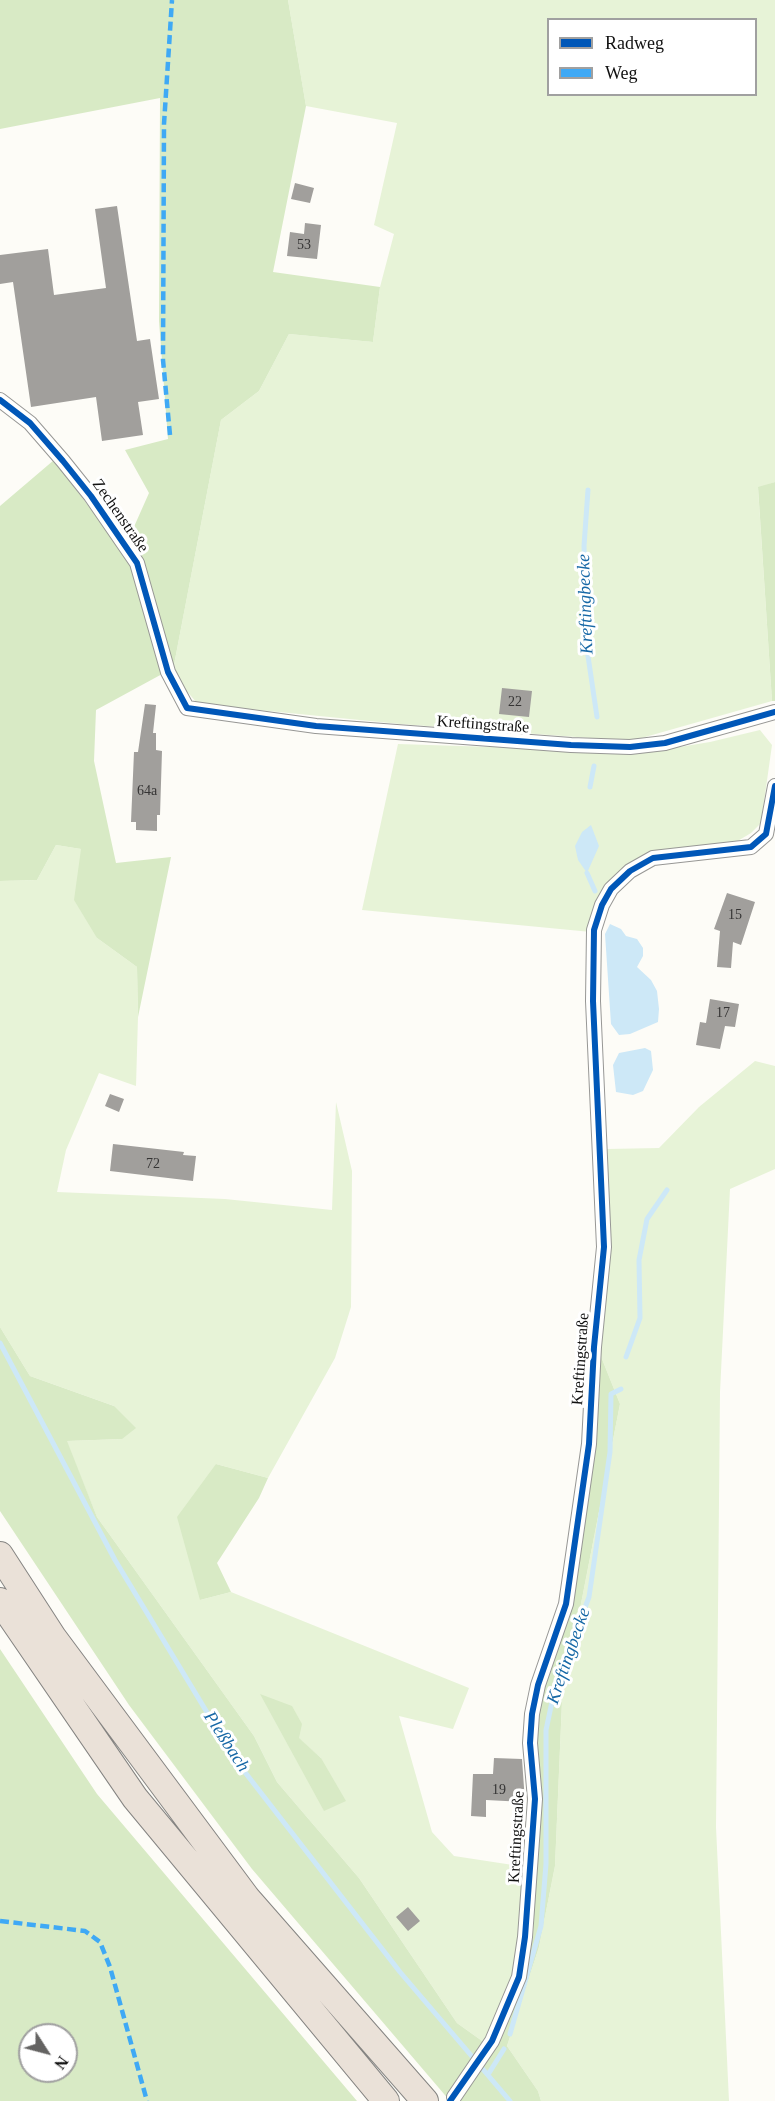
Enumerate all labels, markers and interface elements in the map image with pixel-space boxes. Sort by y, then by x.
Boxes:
legend [547,18,757,96]
text: Radweg [605,33,664,53]
text: Weg [605,63,638,83]
house number: 53 [297,237,311,253]
street label: Zechenstraße [88,476,152,556]
water label: Kreftingbecke [573,554,599,654]
house number: 22 [508,694,522,710]
street label: Kreftingstraße [436,712,530,738]
house number: 64a [137,783,157,799]
house number: 15 [728,907,742,923]
house number: 17 [716,1005,730,1021]
house number: 72 [146,1156,160,1172]
street label: Kreftingstraße [568,1312,594,1406]
water label: Kreftingbecke [542,1605,596,1707]
water label: Pleßbach [198,1708,254,1776]
house number: 19 [492,1782,506,1798]
street label: Kreftingstraße [505,1790,529,1884]
north arrow [18,2023,78,2083]
text: N [51,2053,72,2072]

